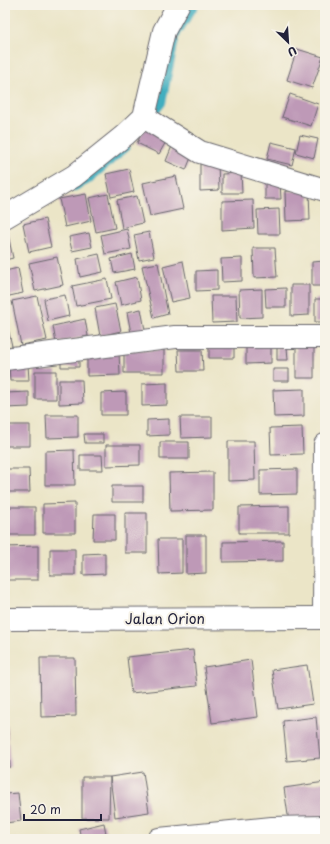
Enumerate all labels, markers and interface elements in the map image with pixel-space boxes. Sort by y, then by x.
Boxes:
north arrow [268,22,308,62]
text: U [285,42,300,61]
street label: Jalan Orion [125,608,205,629]
scale bar [24,796,101,822]
text: 20 m [30,800,61,818]

